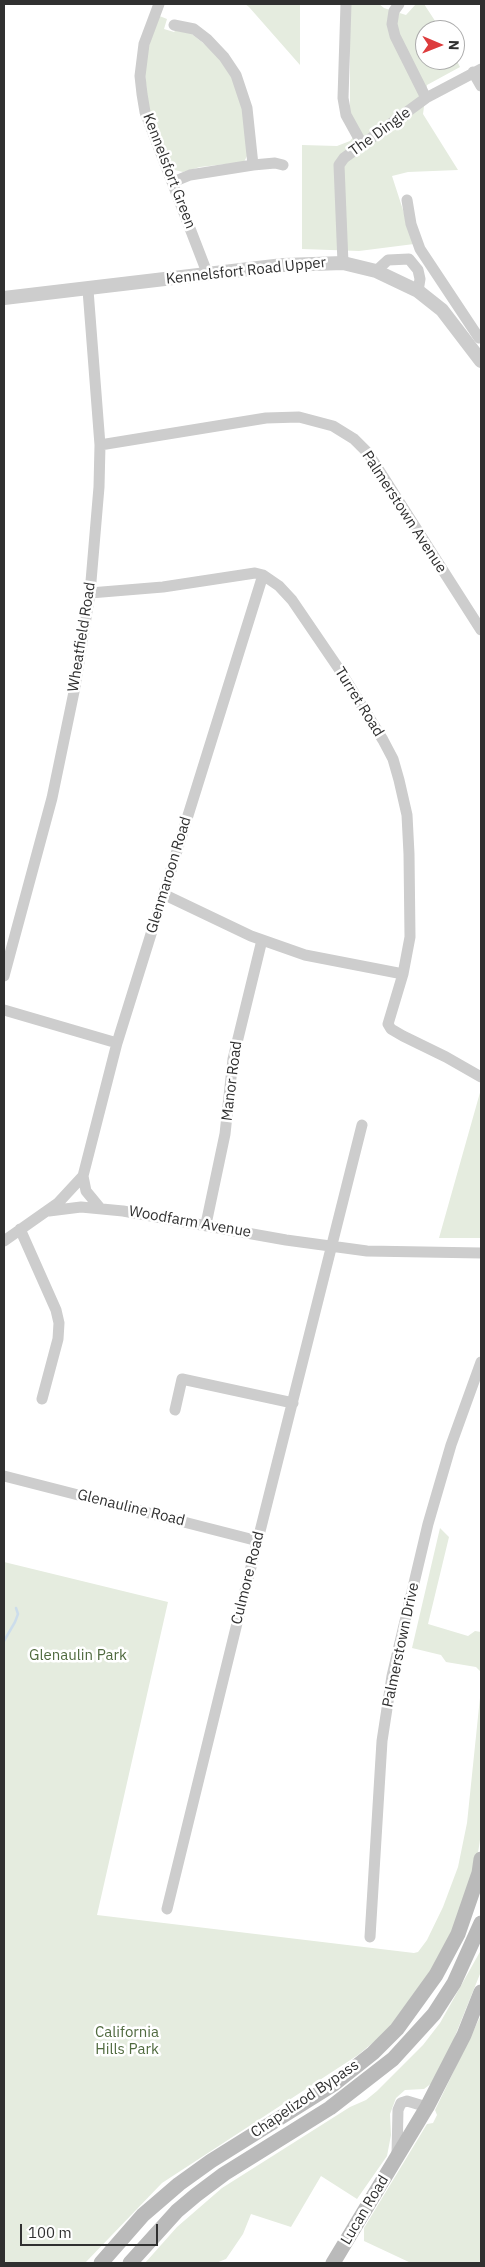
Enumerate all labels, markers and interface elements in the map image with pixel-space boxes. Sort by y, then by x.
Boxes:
north arrow [415,20,465,70]
text: N [445,40,463,50]
street label: The Dingle [346,104,414,160]
street label: Kennelsfort Green [139,111,199,231]
street label: Kennelsfort Road Upper [165,254,327,288]
street label: Palmerstown Avenue [358,447,450,577]
street label: Wheatfield Road [64,581,100,693]
street label: Turret Road [330,664,388,740]
street label: Glenmaroon Road [143,814,195,936]
street label: Manor Road [218,1040,246,1122]
street label: Woodfarm Avenue [128,1202,252,1242]
street label: Glenauline Road [75,1486,187,1530]
street label: Culmore Road [228,1530,268,1626]
street label: Palmerstown Drive [379,1581,423,1709]
park label: Glenaulin Park [29,1647,127,1665]
park label: California Hills Park [95,2024,159,2059]
street label: Chapelizod Bypass [248,2056,362,2142]
street label: Lucan Road [337,2172,393,2248]
scale bar [22,2214,160,2246]
text: 100 m [28,2223,72,2242]

